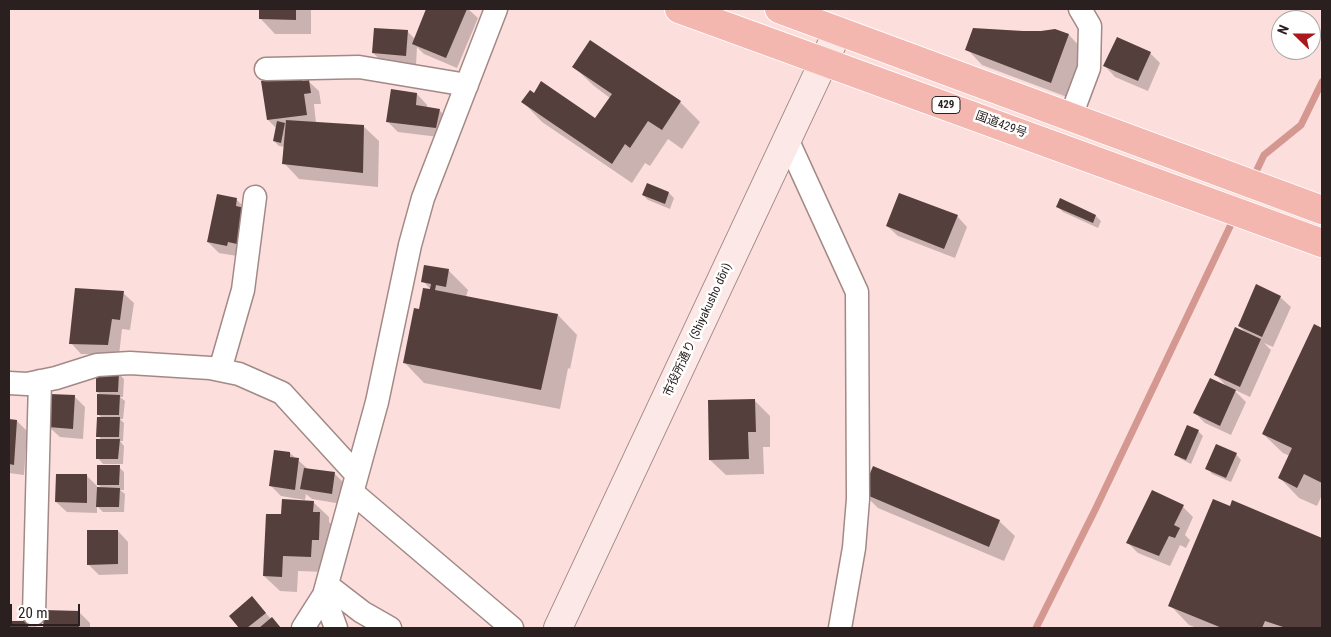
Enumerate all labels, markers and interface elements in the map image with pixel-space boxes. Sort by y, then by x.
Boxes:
north arrow [1271,10,1321,60]
text: N [1274,23,1292,37]
road number: 429 [932,96,960,114]
street label: 国道429号 [973,109,1029,141]
street label: 市役所通り (Shiyakusho dōri) [661,261,735,399]
scale bar [12,594,82,626]
text: 20 m [18,604,48,622]

